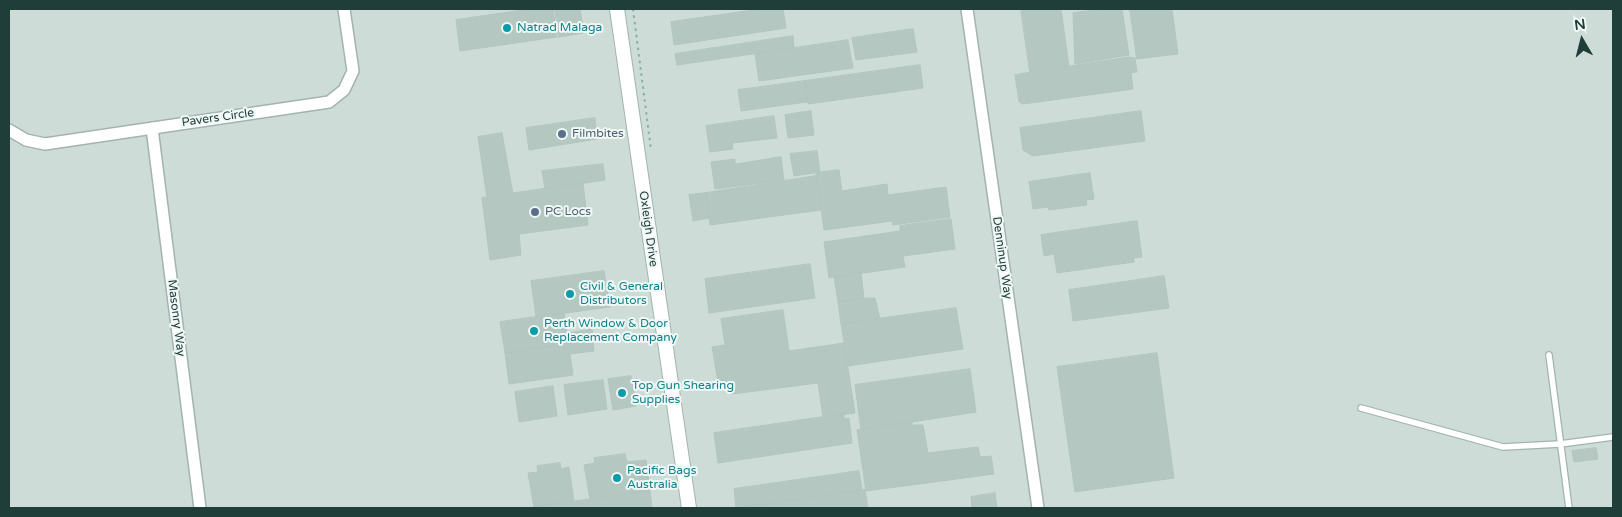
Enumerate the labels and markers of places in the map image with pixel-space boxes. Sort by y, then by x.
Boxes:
place label: Natrad Malaga [517,21,602,35]
marker: Natrad Malaga [501,22,513,34]
place label: Filmbites [572,127,624,141]
marker: Filmbites [556,128,568,140]
place label: PC Locs [545,205,591,219]
marker: PC Locs [529,206,541,218]
place label: Civil & General Distributors [580,280,663,308]
marker: Civil & General Distributors [564,288,576,300]
place label: Perth Window & Door Replacement Company [544,317,677,345]
marker: Perth Window & Door Replacement Company [528,325,540,337]
place label: Top Gun Shearing Supplies [632,379,734,407]
marker: Top Gun Shearing Supplies [616,387,628,399]
place label: Pacific Bags Australia [627,464,696,492]
marker: Pacific Bags Australia [611,472,623,484]

